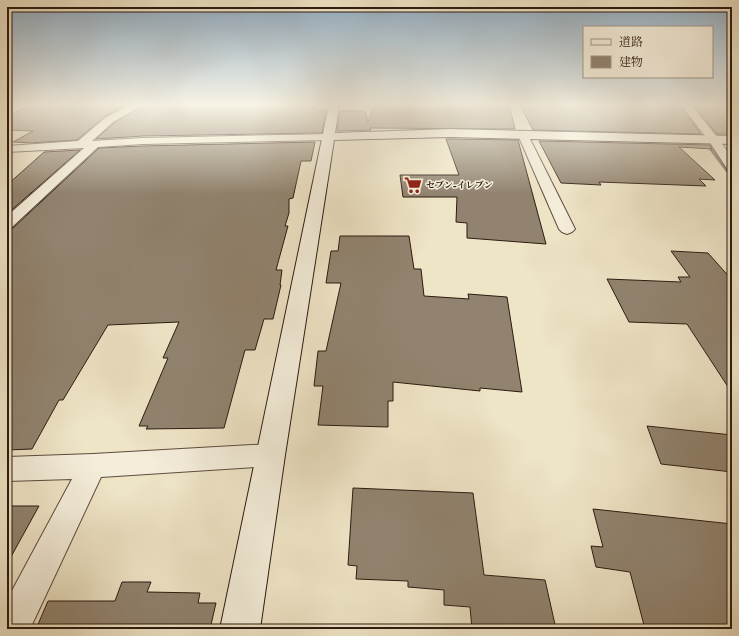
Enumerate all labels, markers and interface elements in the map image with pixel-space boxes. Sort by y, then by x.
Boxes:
legend [583,26,713,78]
text: 道路 [619,35,643,50]
text: 建物 [619,55,643,70]
supermarket icon: セブン-イレブン [403,175,423,195]
place label: セブン-イレブン [426,180,492,191]

